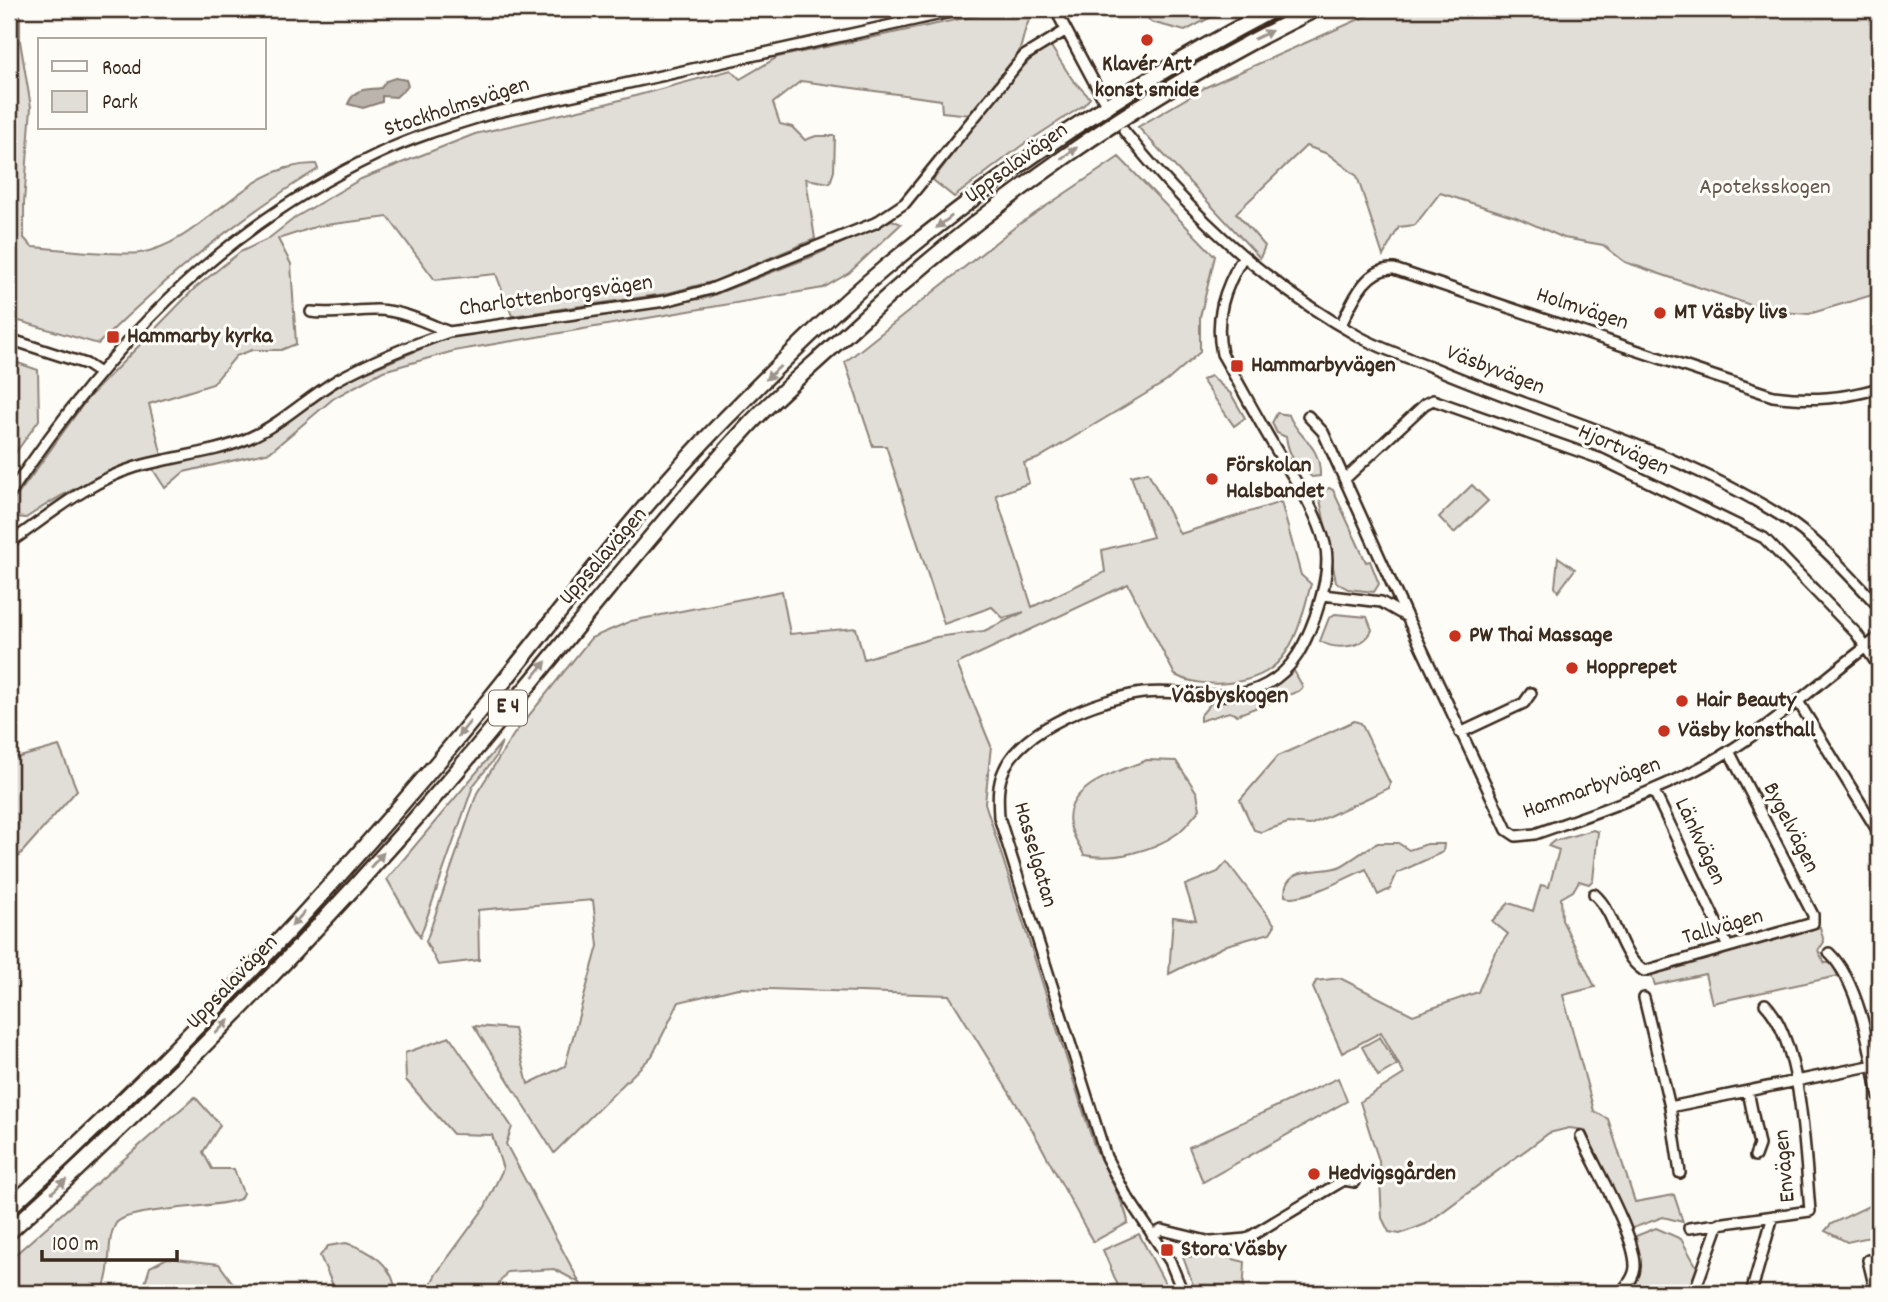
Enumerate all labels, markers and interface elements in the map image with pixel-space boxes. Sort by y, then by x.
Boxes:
one-way arrow [1253,29,1273,40]
marker: Klavér Art konst smide [1139,32,1155,48]
legend [38,38,266,130]
place label: Klavér Art konst smide [1095,49,1199,108]
text: Road [102,55,141,85]
street label: Stockholmsvägen [380,69,534,147]
text: Park [102,89,138,119]
street label: Uppsalavägen [958,115,1076,213]
one-way arrow [1060,146,1078,160]
park label: Apoteksskogen [1699,172,1831,205]
one-way arrow [935,214,952,229]
street label: Charlottenborgsvägen [457,267,655,327]
street label: Holmvägen [1532,280,1632,340]
place label: MT Väsby livs [1674,297,1788,330]
marker: MT Väsby livs [1652,305,1668,321]
place label: Hammarby kyrka [127,321,274,354]
marker: Hammarby kyrka [105,329,121,345]
street label: Väsbyvägen [1441,337,1549,405]
place label: Hammarbyvägen [1251,350,1396,383]
marker: Hammarbyvägen [1229,358,1245,374]
one-way arrow [765,364,782,381]
street label: Hjortvägen [1572,416,1674,486]
place label: Förskolan Halsbandet [1226,450,1325,509]
marker: Förskolan Halsbandet [1204,471,1220,487]
street label: Uppsalavägen [552,501,656,613]
place label: PW Thai Massage [1469,620,1613,653]
marker: PW Thai Massage [1447,628,1463,644]
place label: Hopprepet [1586,652,1678,685]
one-way arrow [533,660,548,678]
marker: Hopprepet [1564,660,1580,676]
district label: Väsbyskogen [1172,680,1288,714]
place label: Hair Beauty [1696,685,1798,718]
road number: E 4 [489,690,527,726]
marker: Hair Beauty [1674,693,1690,709]
place label: Väsby konsthall [1678,715,1816,748]
one-way arrow [457,721,472,738]
marker: Väsby konsthall [1656,723,1672,739]
street label: Hammarbyvägen [1518,749,1666,829]
street label: Bygelvägen [1753,777,1827,879]
street label: Länkvägen [1664,793,1734,891]
street label: Hasselgatan [1003,798,1065,912]
one-way arrow [368,852,384,869]
street label: Tallvägen [1679,901,1767,955]
one-way arrow [291,910,307,927]
street label: Uppsalavägen [179,928,287,1038]
one-way arrow [214,1019,230,1035]
street label: Envägen [1766,1128,1806,1204]
place label: Hedvigsgården [1328,1158,1456,1191]
marker: Hedvigsgården [1306,1166,1322,1182]
one-way arrow [50,1178,68,1194]
scale bar [42,1218,177,1262]
text: 100 m [52,1231,99,1261]
place label: Stora Väsby [1181,1234,1288,1267]
marker: Stora Väsby [1159,1242,1175,1258]

